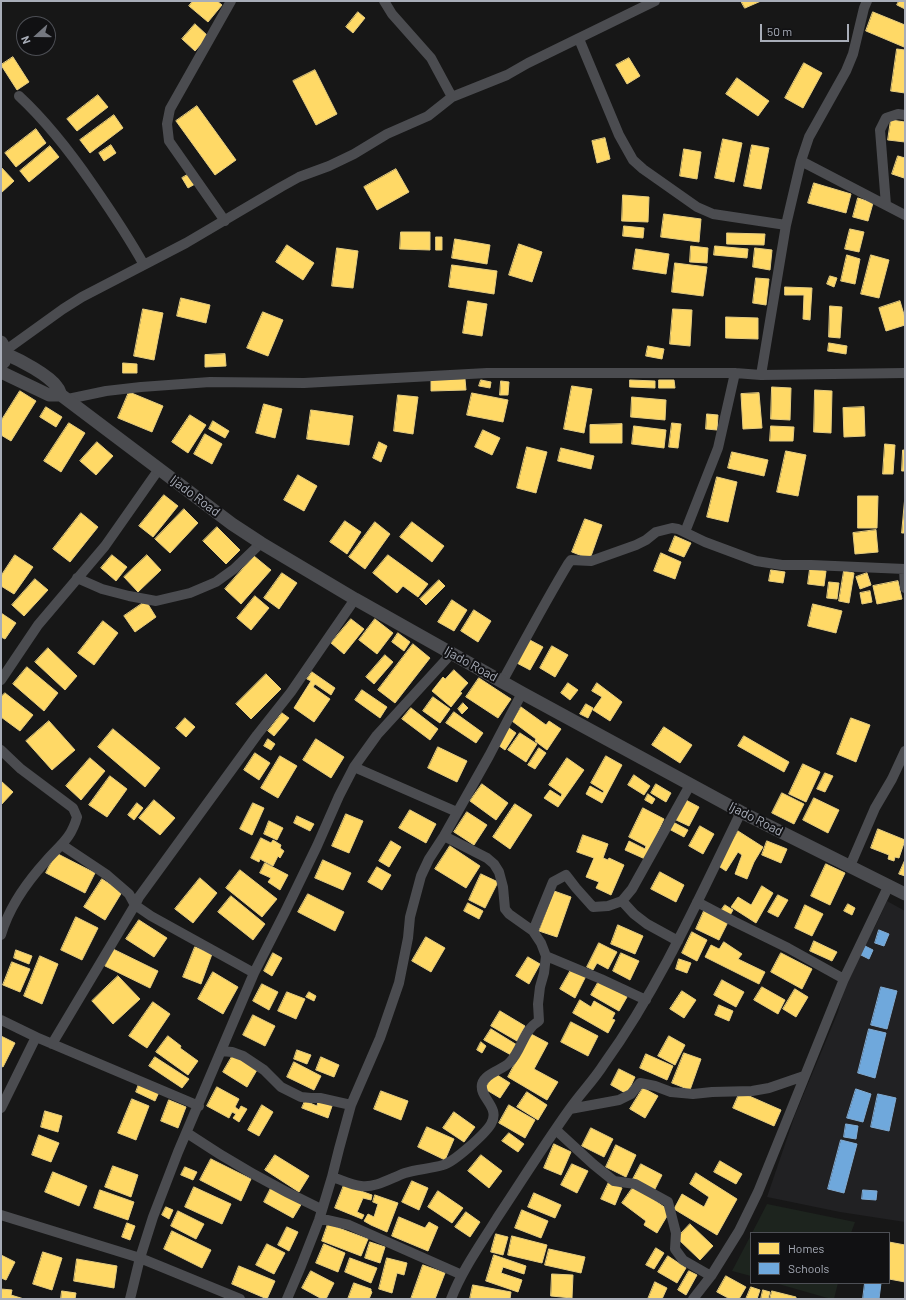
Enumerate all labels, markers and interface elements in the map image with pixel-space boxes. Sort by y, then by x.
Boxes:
north arrow [16,16,56,56]
scale bar [762,16,851,42]
text: 50 m [767,24,792,38]
text: N [18,34,33,46]
street label: Ijado Road [167,472,223,520]
street label: Ijado Road [442,643,500,685]
street label: Ijado Road [726,799,786,839]
legend [750,1232,890,1284]
text: Homes [788,1241,824,1255]
text: Schools [788,1261,829,1275]

